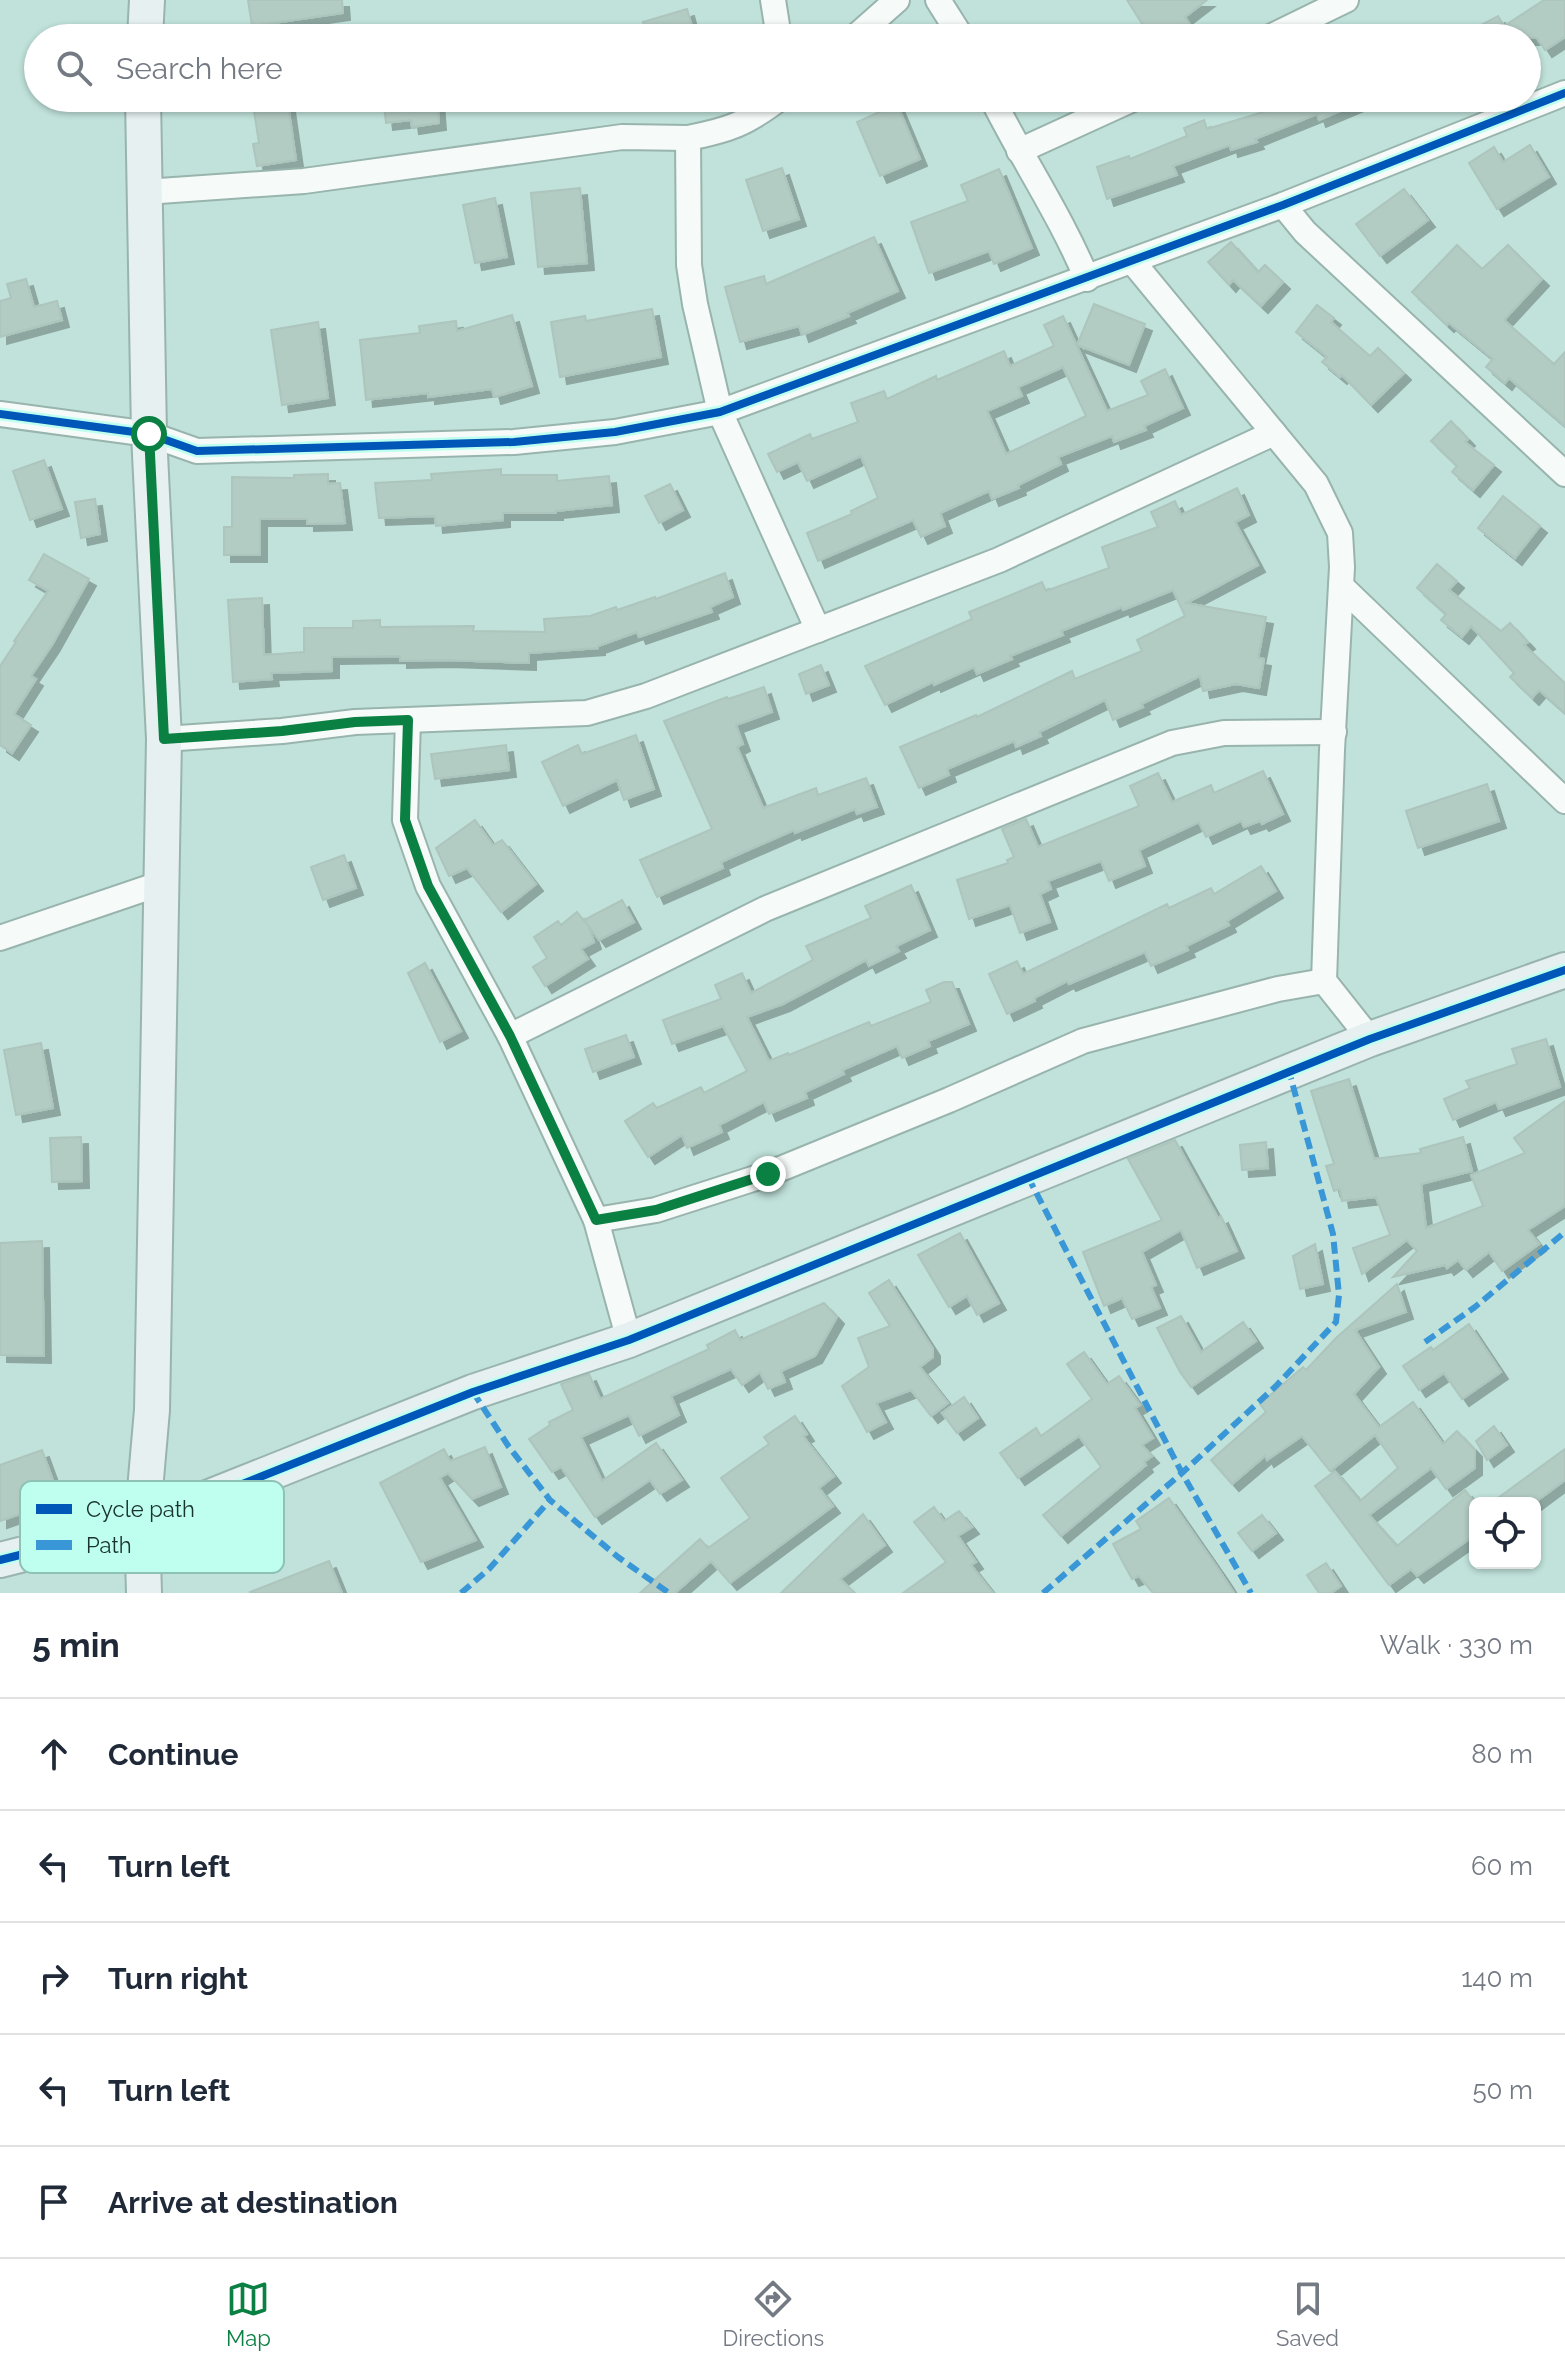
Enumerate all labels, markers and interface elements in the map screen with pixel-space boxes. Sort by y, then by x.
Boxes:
search box [24,24,1541,112]
icon: search [52,46,96,90]
text: Search here [116,51,283,86]
route start [131,416,167,452]
route end [750,1156,786,1192]
legend [20,1481,284,1573]
text: Cycle path [86,1496,195,1522]
map controls [1469,1497,1541,1569]
button: locate [1469,1497,1541,1569]
text: Path [86,1532,132,1558]
text: 5 min [32,1625,120,1665]
text: Walk · 330 m [1380,1630,1533,1660]
icon: ahead [32,1732,76,1776]
text: Continue [108,1737,239,1772]
text: 80 m [1471,1739,1533,1769]
icon: left [32,1844,76,1888]
text: Turn left [108,1849,230,1884]
text: 60 m [1471,1851,1533,1881]
icon: right [32,1956,76,2000]
text: Turn right [108,1961,248,1996]
text: 140 m [1461,1963,1533,1993]
icon: left [32,2068,76,2112]
text: Turn left [108,2073,230,2108]
text: 50 m [1472,2075,1533,2105]
icon: arrive [32,2180,76,2224]
text: Arrive at destination [108,2185,398,2220]
tab: Map [226,2277,271,2351]
tab: Directions [723,2277,824,2351]
tab: Saved [1276,2277,1339,2351]

